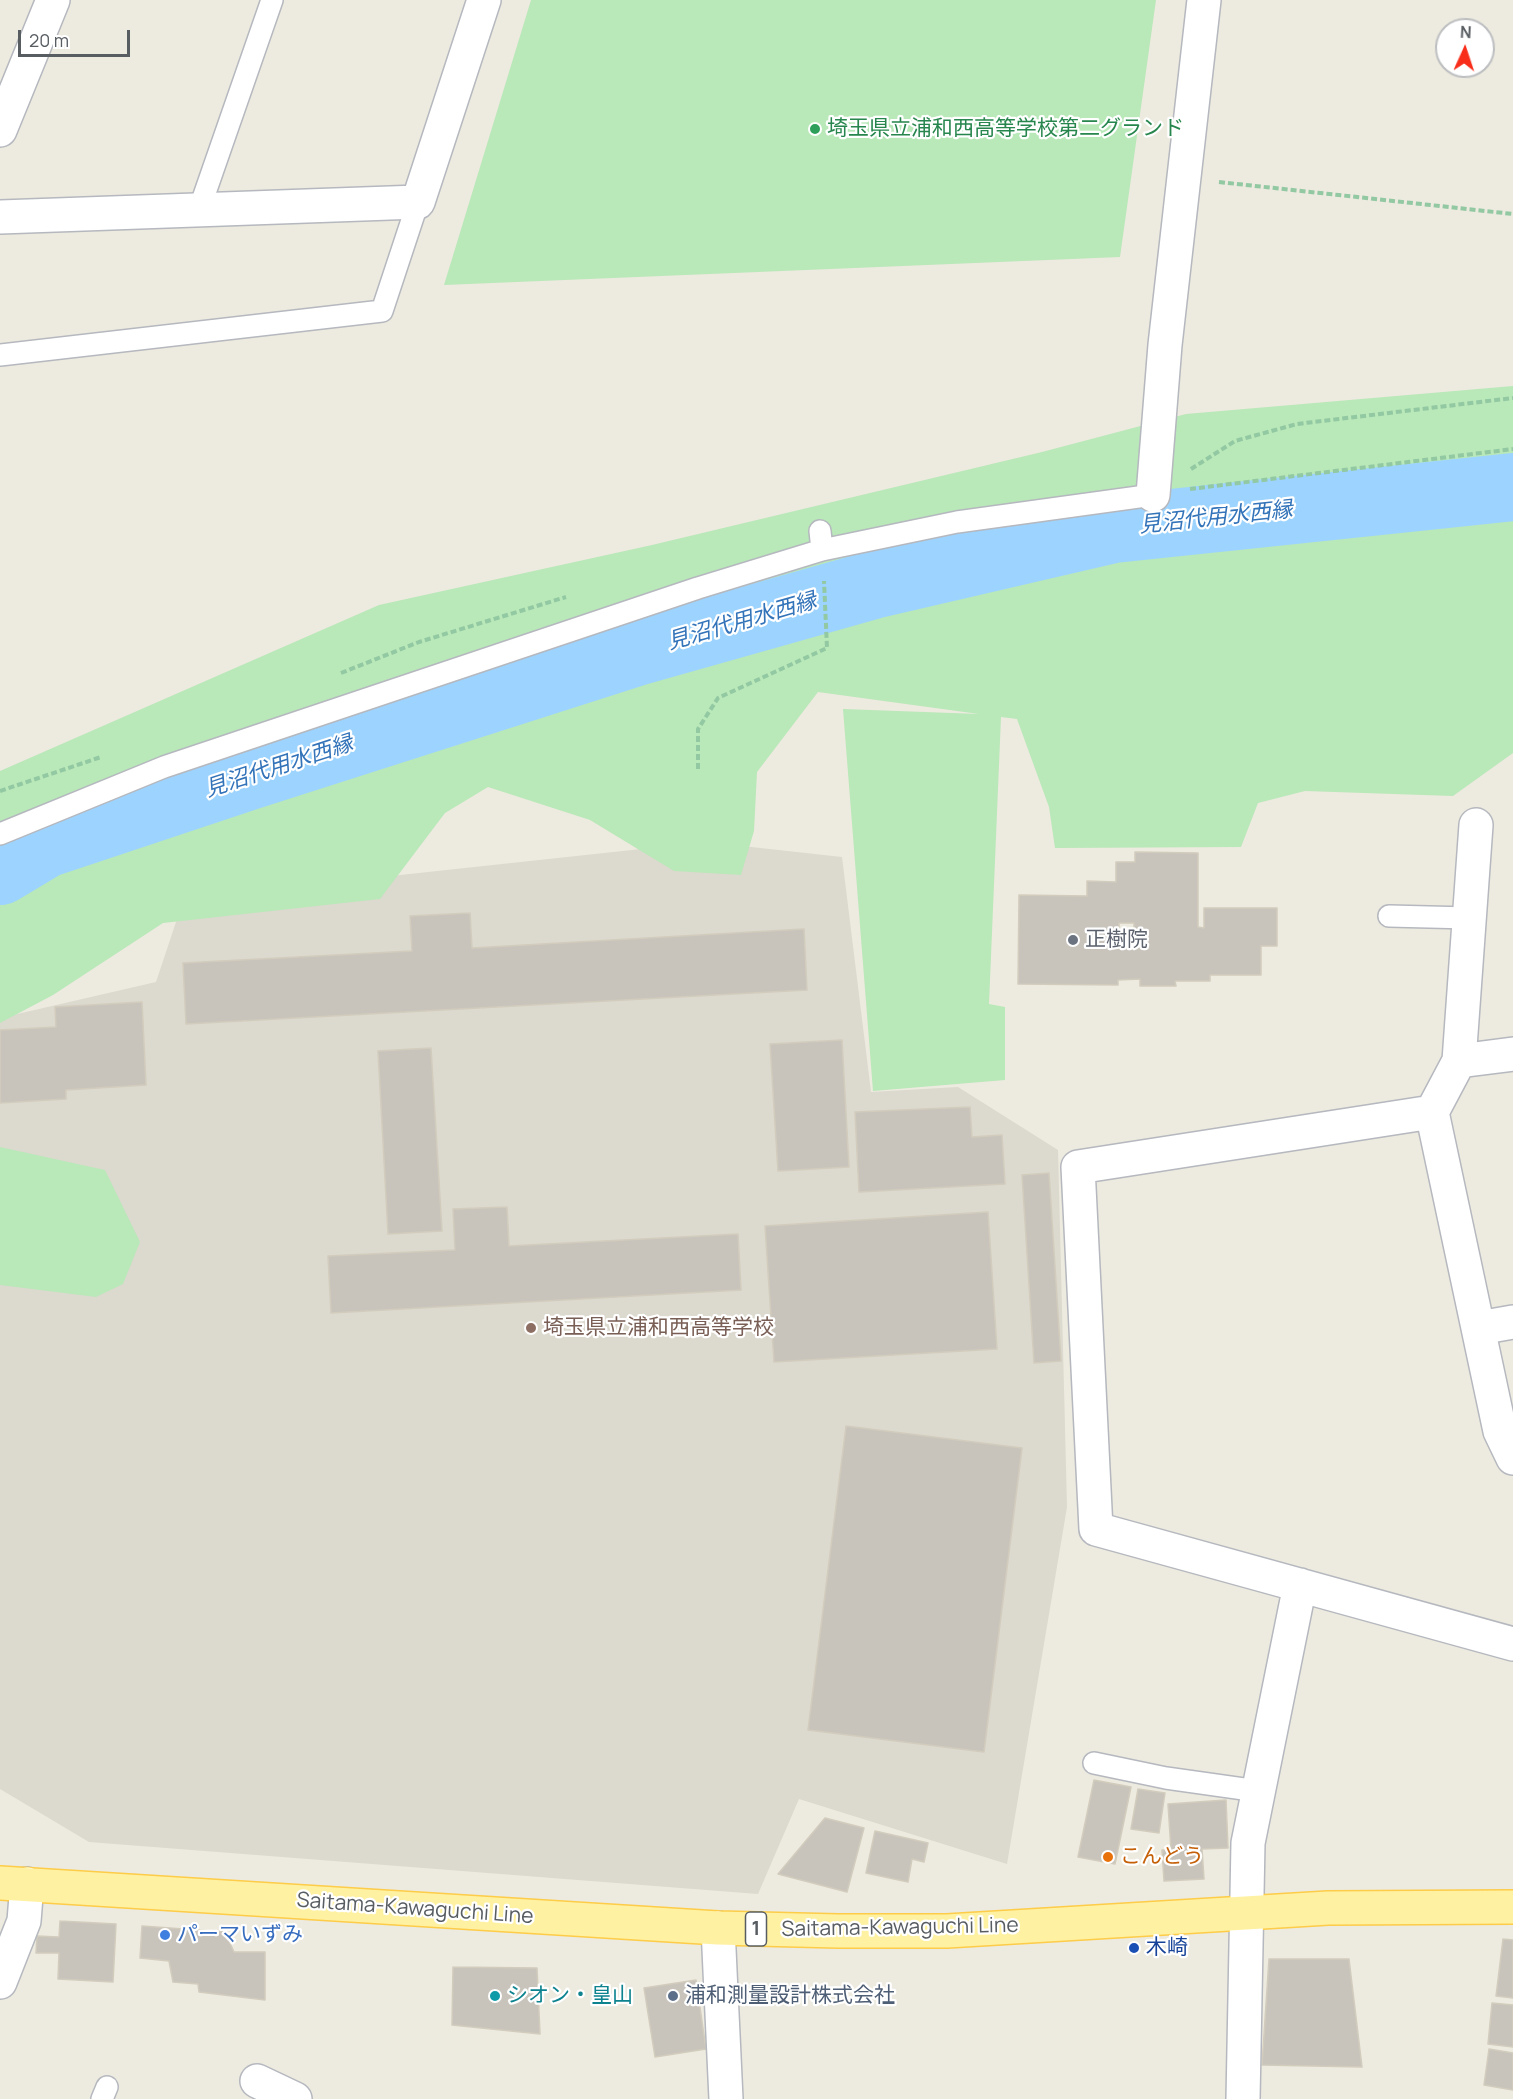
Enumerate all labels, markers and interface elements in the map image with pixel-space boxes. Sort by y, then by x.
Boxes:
scale bar [21,18,134,56]
north arrow [1435,18,1495,78]
text: N [1460,21,1472,43]
text: 20 m [29,28,69,52]
place label: 埼玉県立浦和西高等学校第二グランド [827,116,1184,142]
marker: 埼玉県立浦和西高等学校第二グランド [808,122,822,136]
water label: 見沼代用水西縁 [1138,497,1294,539]
water label: 見沼代用水西縁 [664,588,820,656]
water label: 見沼代用水西縁 [202,731,356,803]
place label: 正樹院 [1085,927,1148,953]
marker: 正樹院 [1066,933,1080,947]
place label: 埼玉県立浦和西高等学校 [543,1315,774,1341]
marker: 埼玉県立浦和西高等学校 [524,1321,538,1335]
place label: こんどう [1120,1844,1204,1870]
marker: こんどう [1101,1850,1115,1864]
street label: Saitama-Kawaguchi Line [296,1888,534,1930]
road number: 1 [746,1912,766,1946]
street label: Saitama-Kawaguchi Line [781,1913,1019,1943]
place label: パーマいずみ [177,1922,303,1948]
marker: パーマいずみ [158,1928,172,1942]
place label: 木崎 [1146,1935,1188,1961]
marker: 木崎 [1127,1941,1141,1955]
place label: シオン・皇山 [507,1983,633,2009]
place label: 浦和測量設計株式会社 [685,1983,895,2009]
marker: シオン・皇山 [488,1989,502,2003]
marker: 浦和測量設計株式会社 [666,1989,680,2003]

